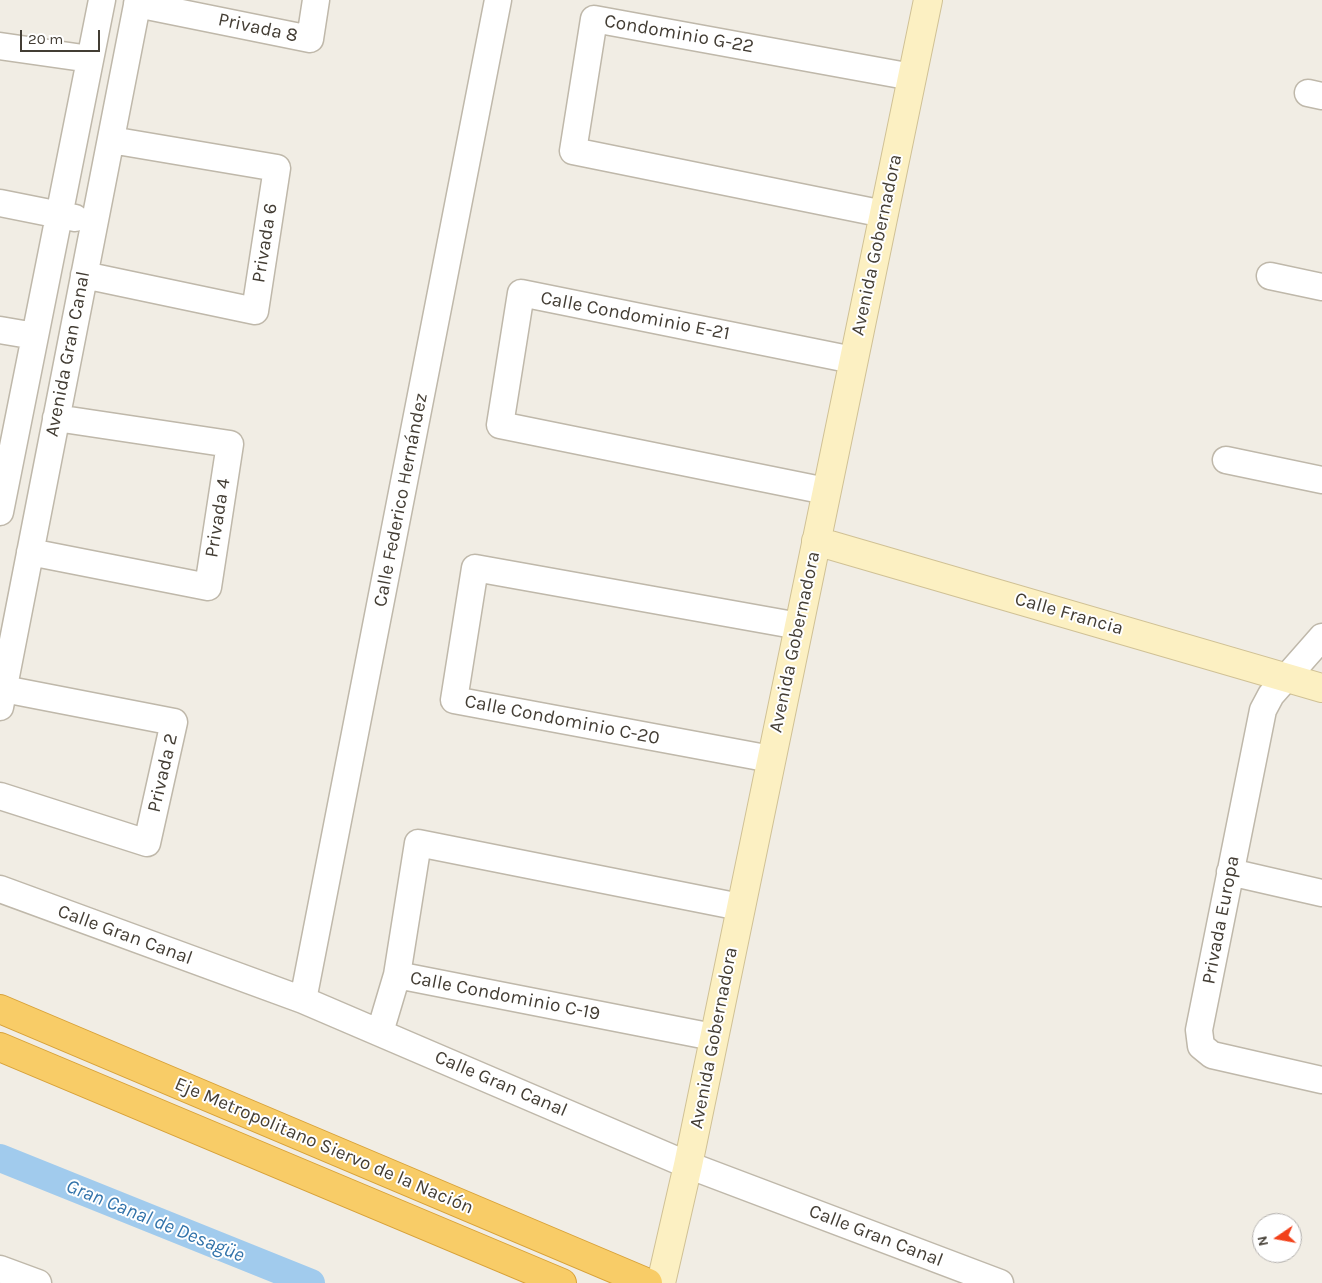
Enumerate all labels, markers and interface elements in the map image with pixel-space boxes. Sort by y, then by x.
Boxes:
street label: Privada 8 [216,8,300,48]
street label: Condominio G-22 [602,10,756,58]
scale bar [22,20,102,52]
text: 20 m [28,30,63,48]
street label: Avenida Gobernadora [847,152,907,338]
street label: Privada 6 [247,202,283,284]
street label: Avenida Gran Canal [41,269,95,439]
street label: Calle Condominio E-21 [538,286,732,346]
street label: Calle Federico Hernández [369,391,433,609]
street label: Privada 4 [200,477,236,559]
street label: Avenida Gobernadora [765,549,825,735]
street label: Calle Francia [1012,588,1126,640]
street label: Calle Condominio C-20 [463,690,661,750]
street label: Privada 2 [143,731,183,815]
street label: Privada Europa [1197,854,1245,986]
street label: Calle Gran Canal [54,900,196,970]
street label: Avenida Gobernadora [685,945,743,1131]
street label: Calle Condominio C-19 [408,966,602,1026]
street label: Calle Gran Canal [431,1046,571,1122]
street label: Eje Metropolitano Siervo de la Nación [171,1073,477,1219]
water label: Gran Canal de Desagüe [62,1174,248,1268]
street label: Calle Gran Canal [806,1200,946,1272]
north arrow [1252,1213,1302,1263]
text: N [1253,1234,1272,1248]

